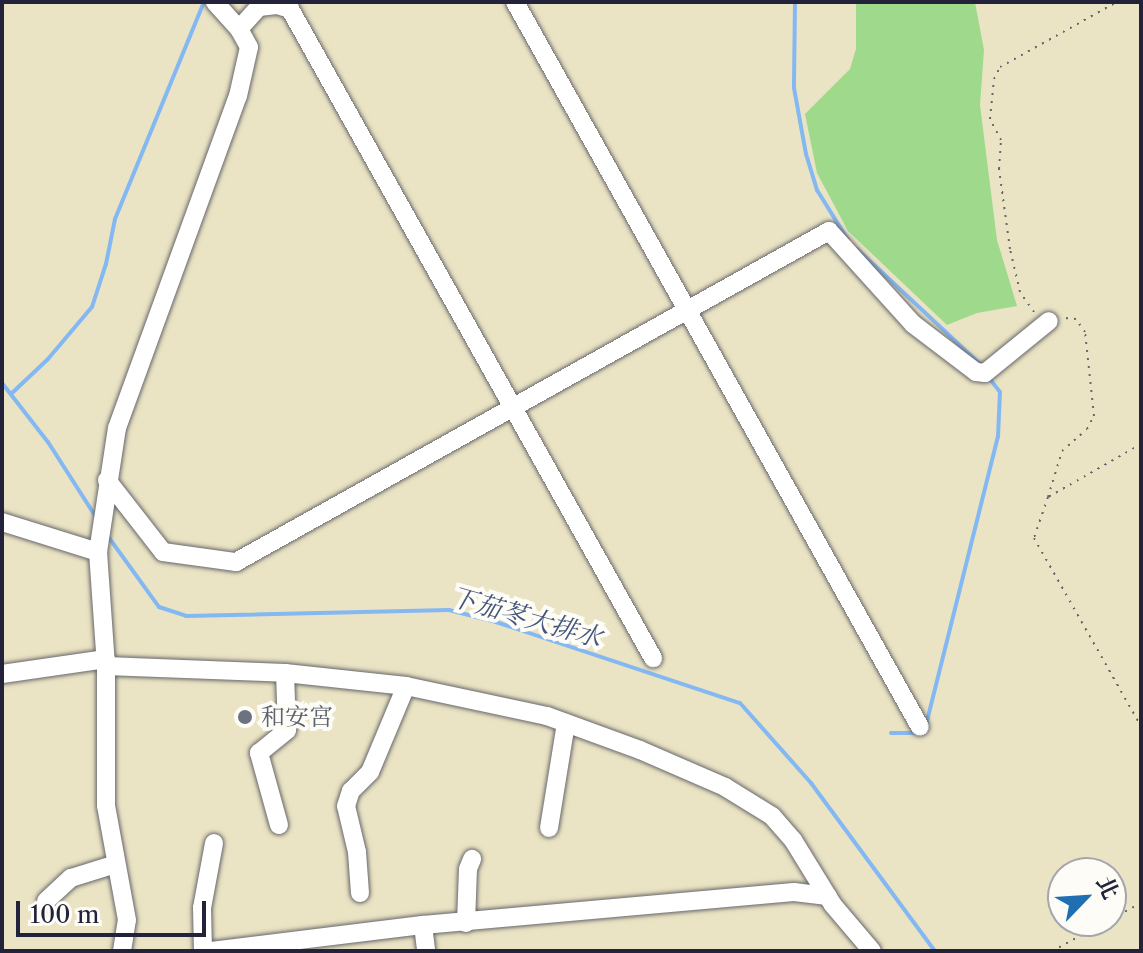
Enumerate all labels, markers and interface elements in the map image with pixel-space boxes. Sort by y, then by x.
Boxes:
water label: 下茄苳大排水 [447,582,605,654]
place label: 和安宮 [261,703,333,731]
marker: 和安宮 [236,708,254,726]
north arrow [1047,857,1127,937]
text: 北 [1091,872,1124,903]
scale bar [20,885,210,935]
text: 100 m [30,900,99,929]

